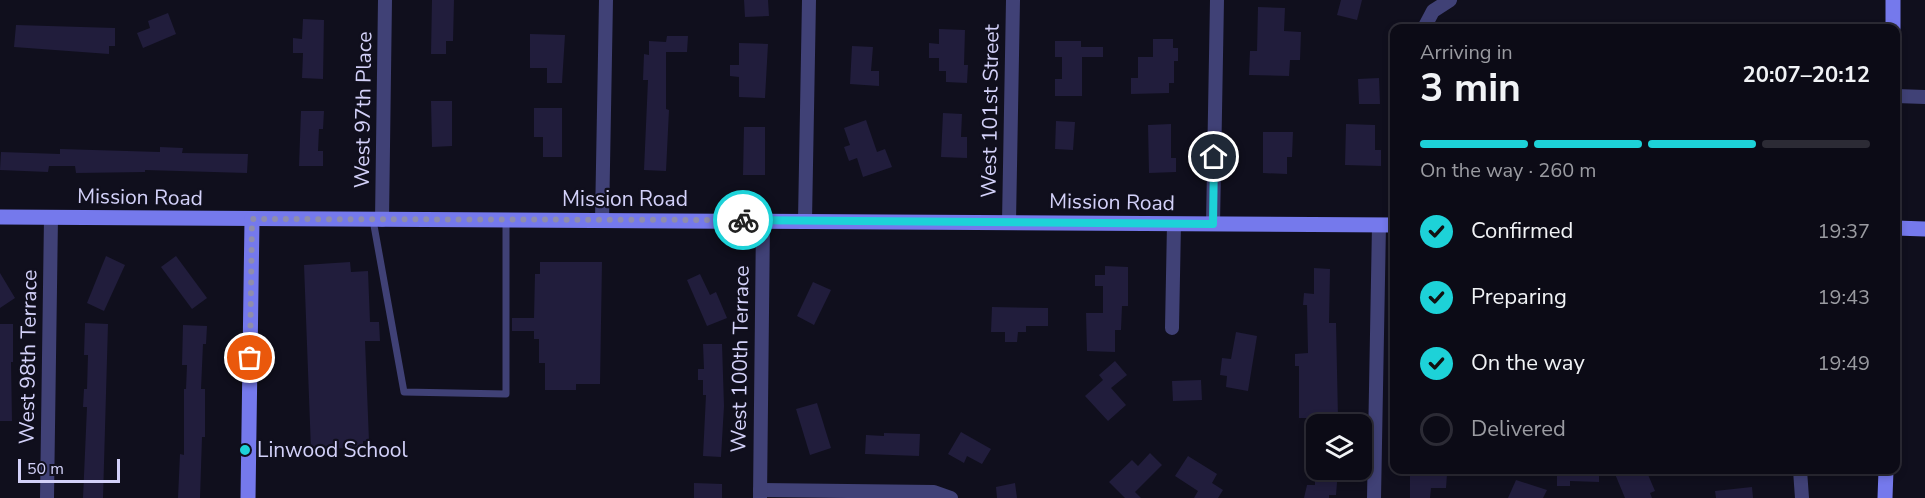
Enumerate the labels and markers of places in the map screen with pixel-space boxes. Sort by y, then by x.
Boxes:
pin [1188,131,1239,182]
pin [224,332,275,383]
place label: Linwood School [257,436,409,464]
marker: Linwood School [238,443,252,457]

